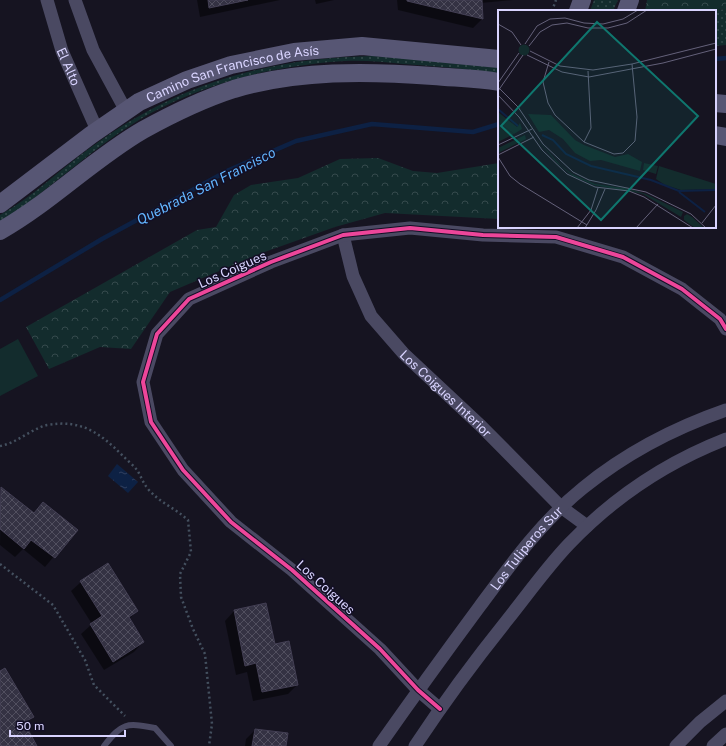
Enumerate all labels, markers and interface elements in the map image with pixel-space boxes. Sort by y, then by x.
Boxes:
inset map [498,10,716,228]
street label: Camino San Francisco de Asís [144,43,320,106]
street label: El Alto [53,45,83,88]
water label: Quebrada San Francisco [134,144,278,228]
street label: Los Coigues [196,248,269,291]
street label: Los Coigues Interior [397,347,495,440]
street label: Los Tuliperos Sur [487,503,566,593]
street label: Los Coigues [293,557,358,617]
scale bar [10,712,125,738]
text: 50 m [16,719,44,733]

